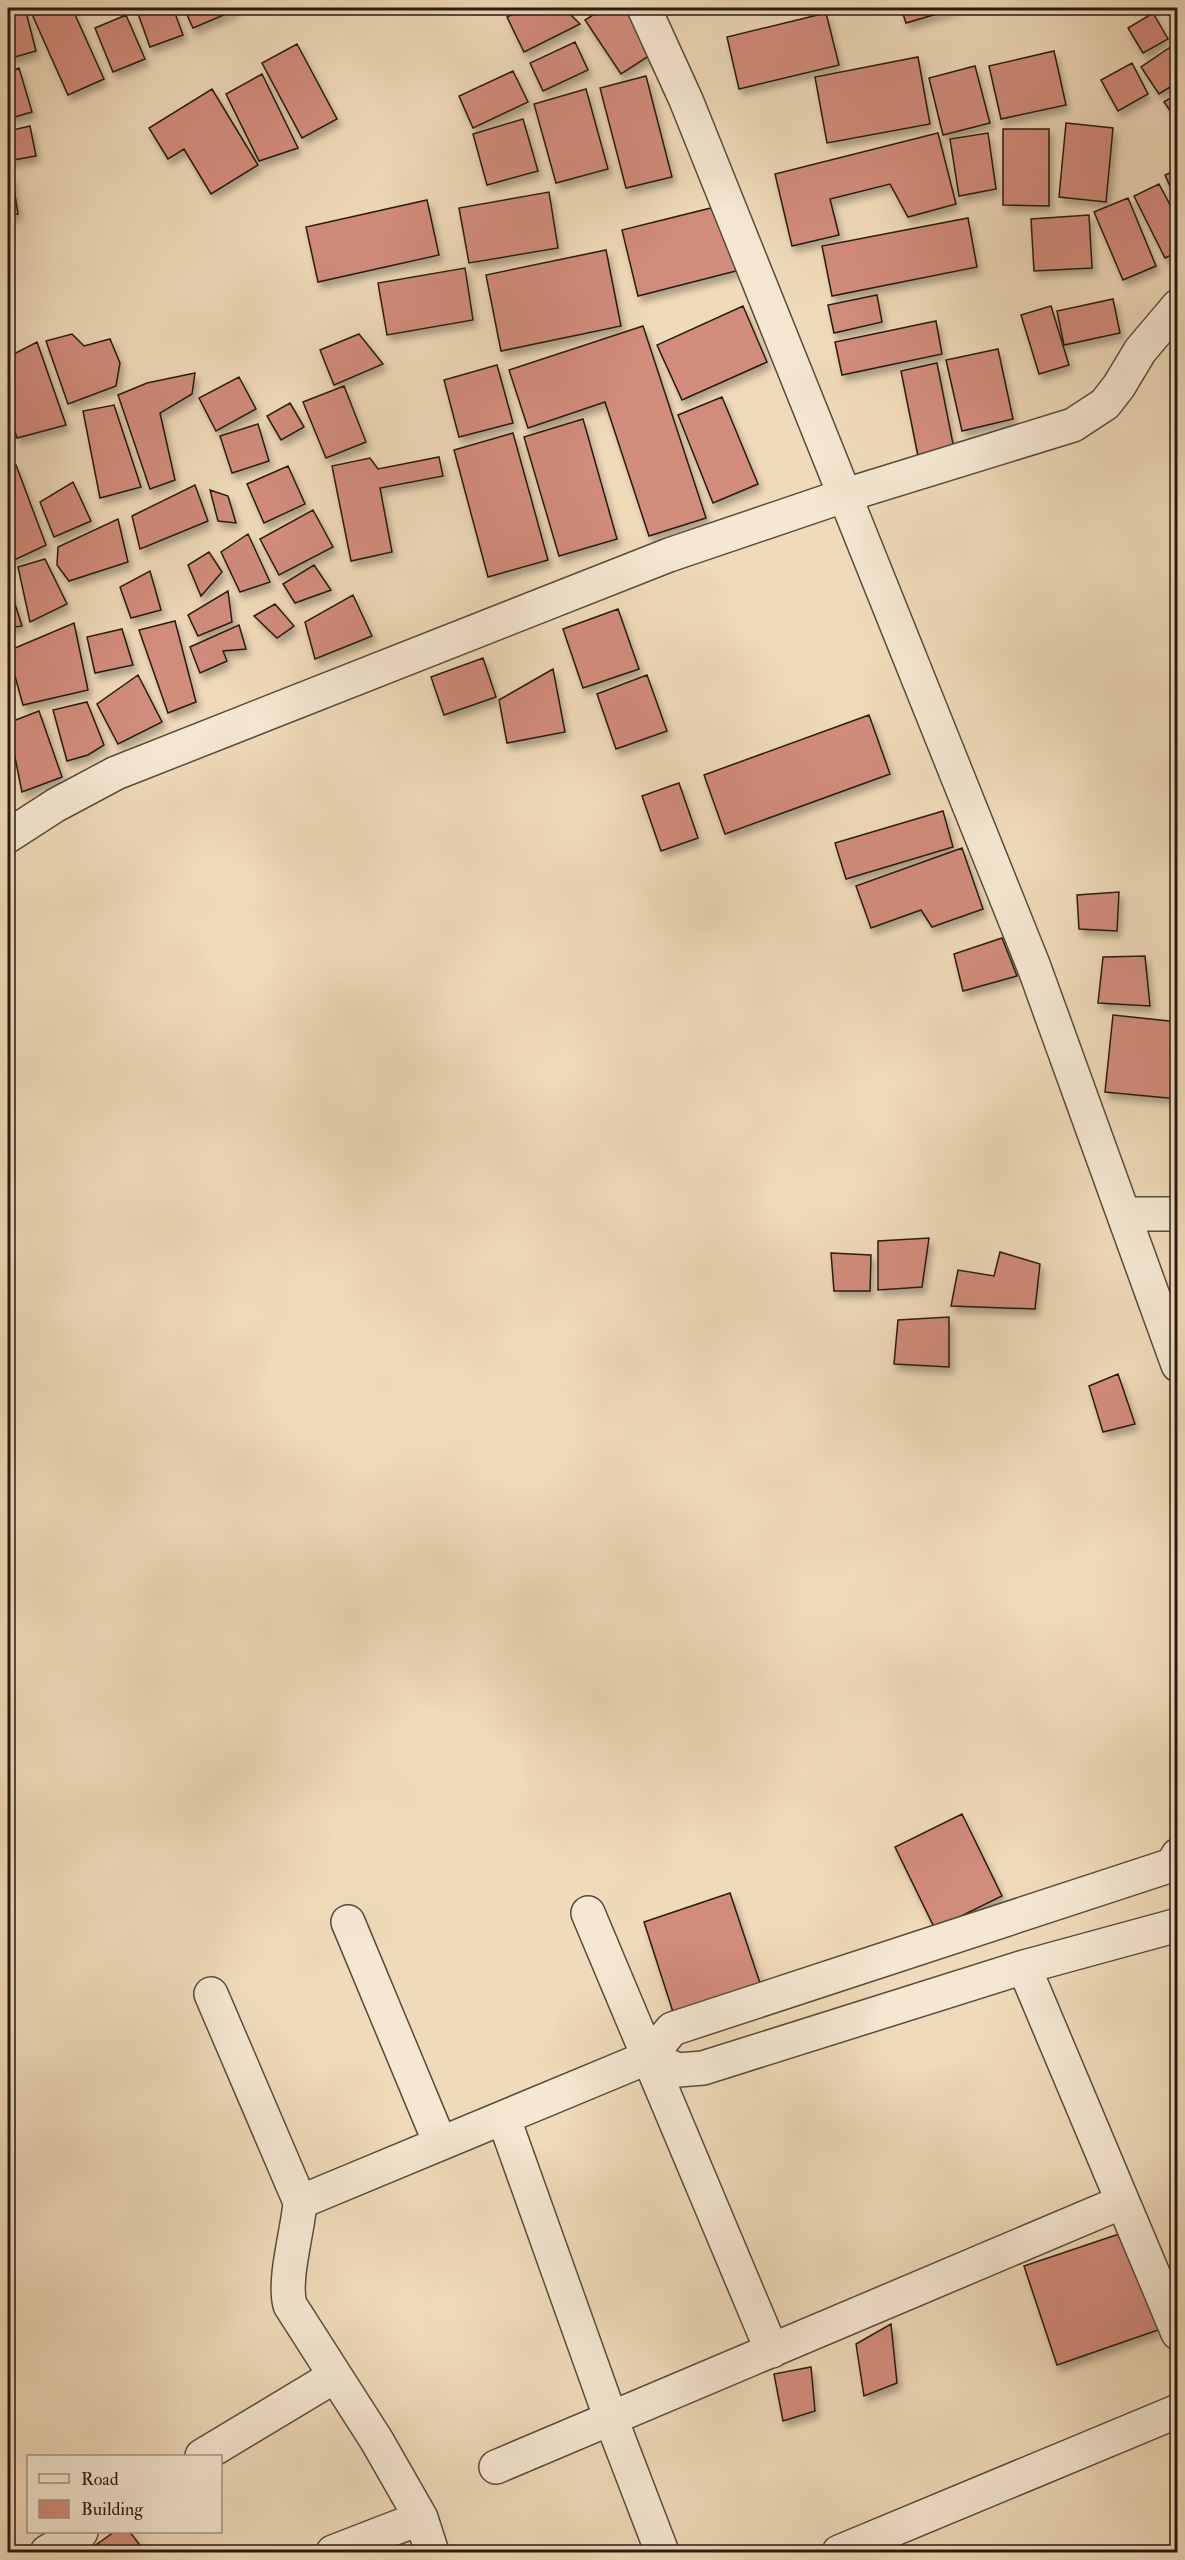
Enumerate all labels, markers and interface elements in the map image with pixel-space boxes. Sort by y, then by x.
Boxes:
legend [27,2455,222,2533]
text: Road [81,2468,119,2491]
text: Building [81,2498,144,2521]

